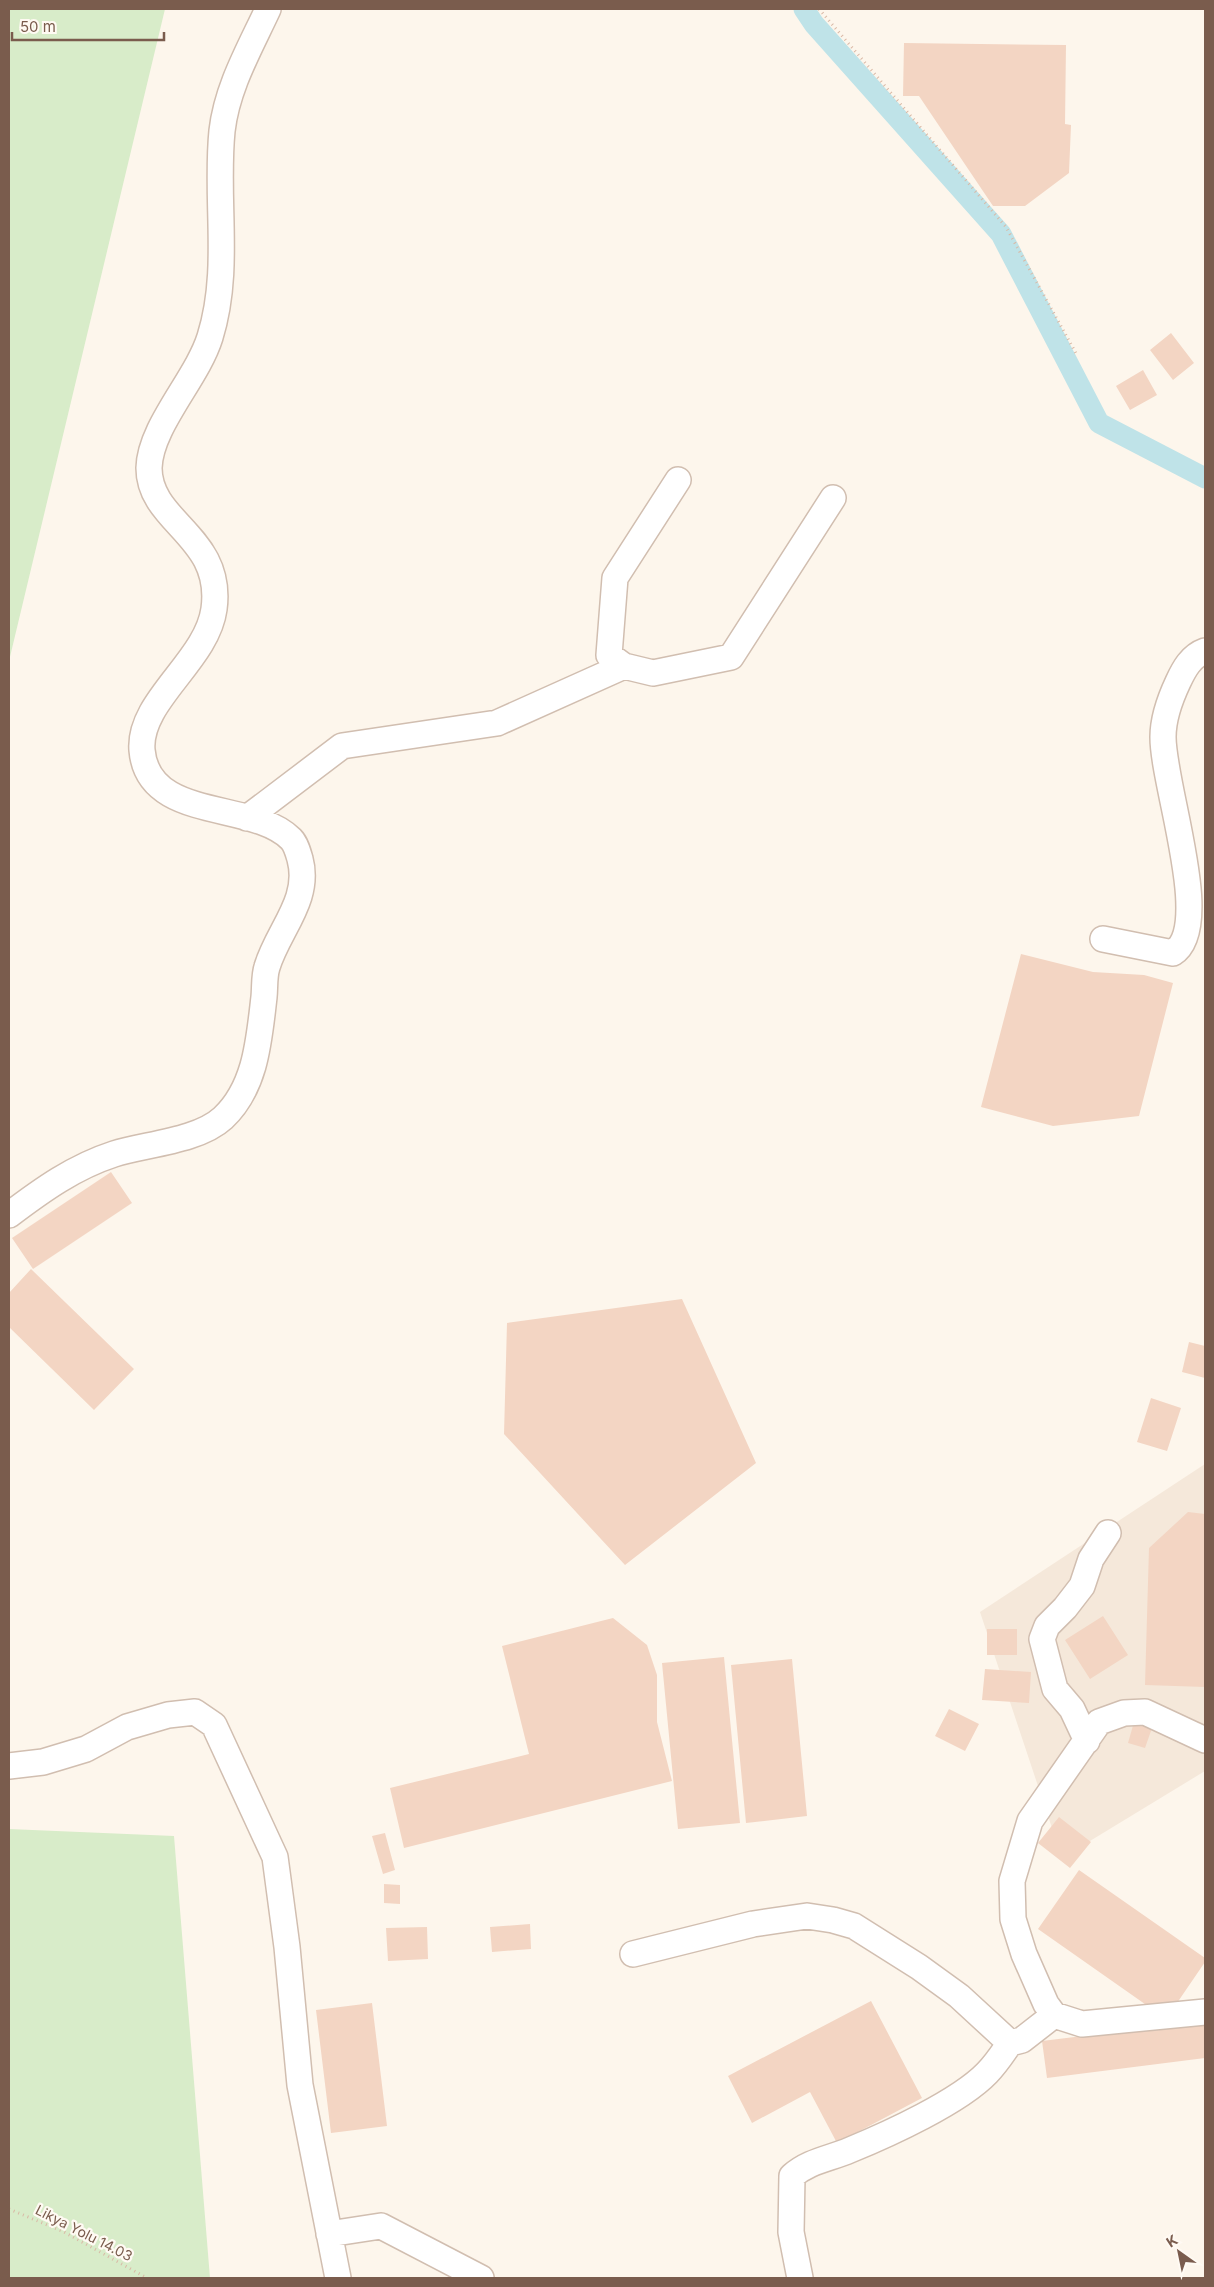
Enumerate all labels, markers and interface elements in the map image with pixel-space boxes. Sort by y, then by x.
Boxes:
scale bar [12,10,165,42]
text: 50 m [20,17,56,36]
street label: Likya Yolu 14.03 [33,2201,136,2264]
north arrow [1154,2227,1204,2277]
text: K [1163,2231,1181,2251]

